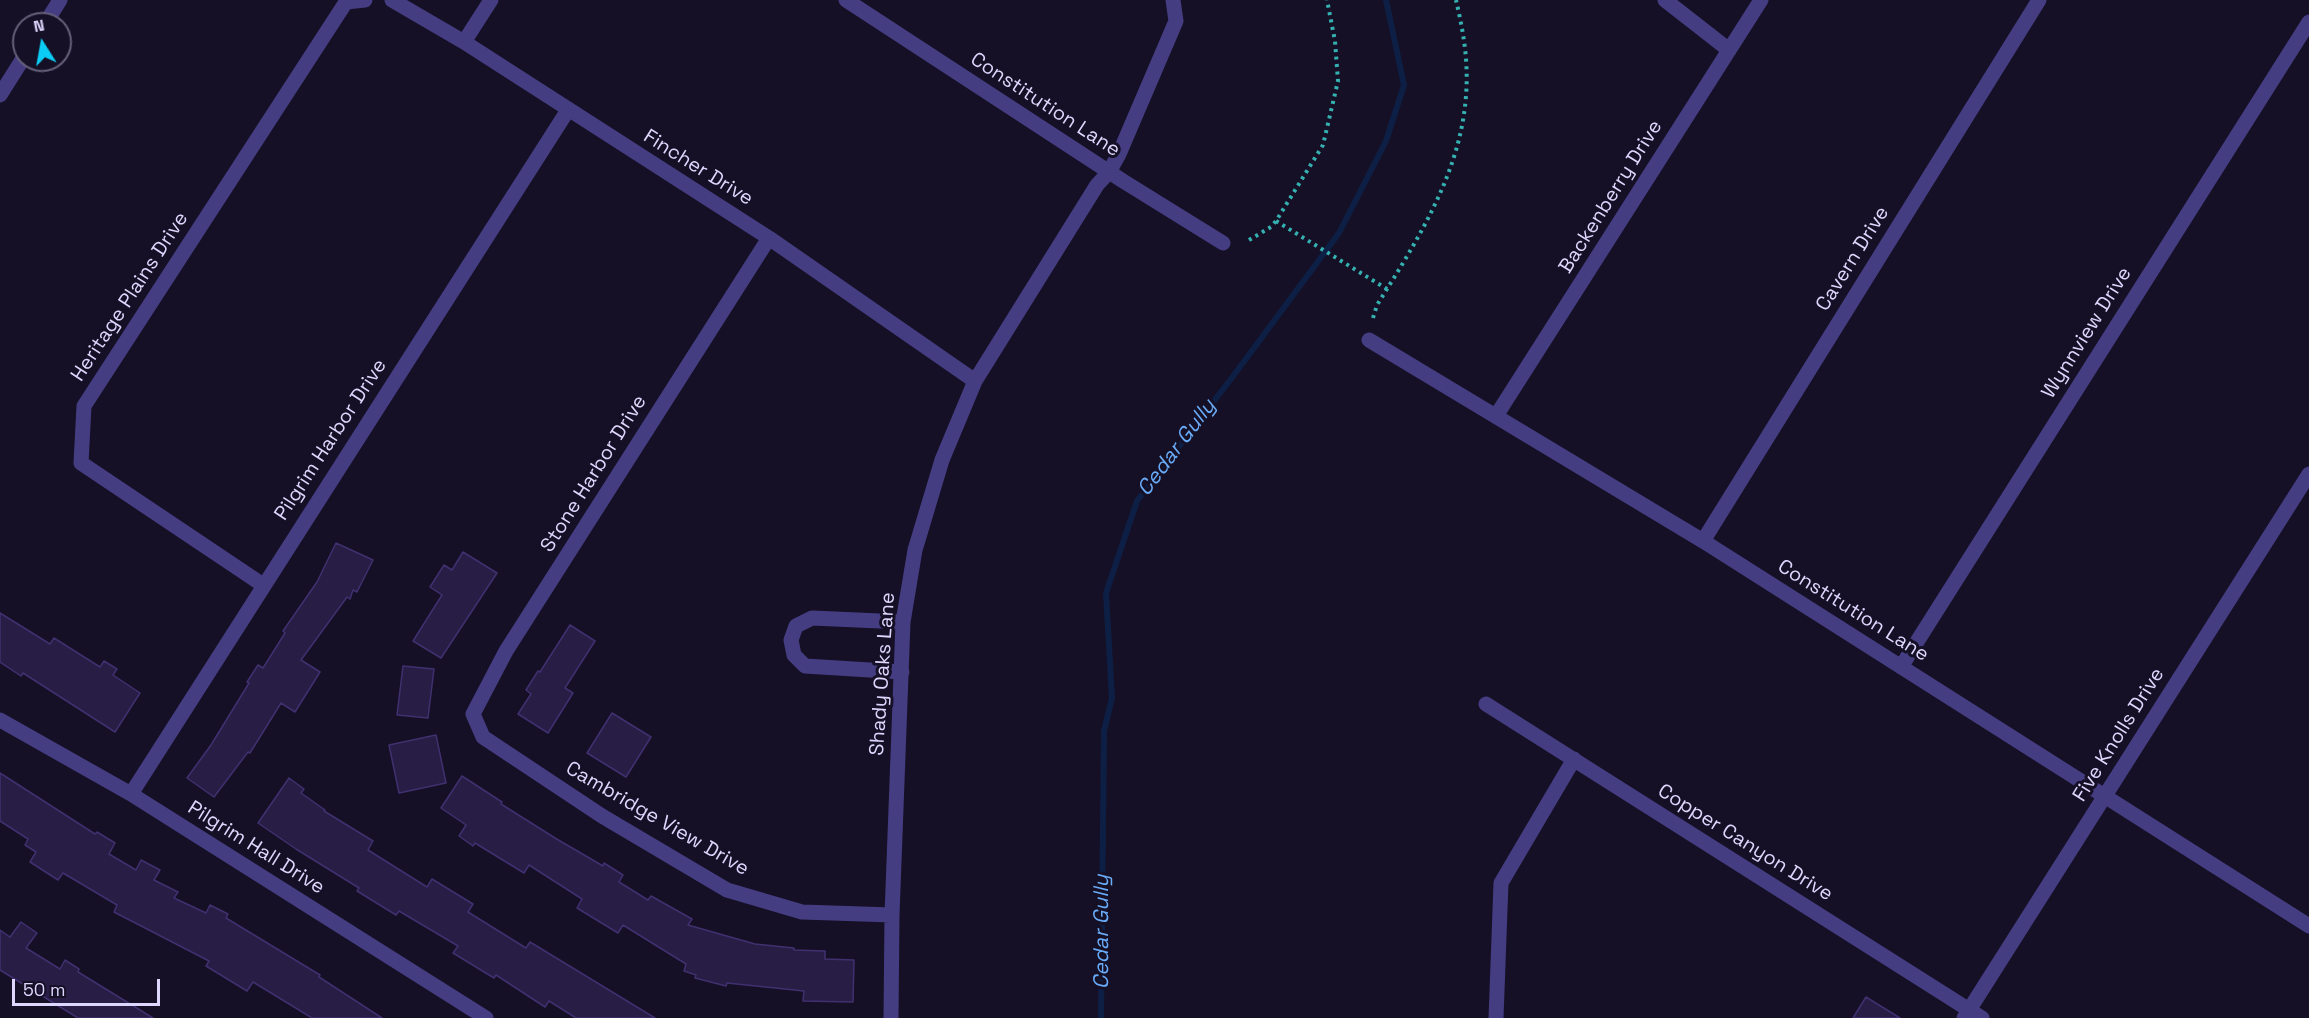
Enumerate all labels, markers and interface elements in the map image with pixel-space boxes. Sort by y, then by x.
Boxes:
north arrow [12,12,72,72]
text: N [32,14,46,37]
street label: Constitution Lane [966,48,1124,162]
street label: Backenberry Drive [1554,116,1668,278]
street label: Fincher Drive [639,125,757,211]
street label: Cavern Drive [1811,202,1895,316]
street label: Heritage Plains Drive [66,208,194,386]
street label: Wynnview Drive [2037,263,2137,403]
street label: Pilgrim Harbor Drive [270,355,392,525]
street label: Stone Harbor Drive [536,391,652,557]
water label: Cedar Gully [1132,395,1222,501]
street label: Constitution Lane [1773,555,1933,667]
street label: Shady Oaks Lane [865,592,901,756]
street label: Five Knolls Drive [2068,664,2170,806]
street label: Cambridge View Drive [561,757,753,881]
street label: Copper Canyon Drive [1653,779,1837,907]
street label: Pilgrim Hall Drive [183,796,329,900]
water label: Cedar Gully [1089,875,1115,989]
scale bar [15,967,164,1005]
text: 50 m [23,978,65,1001]

